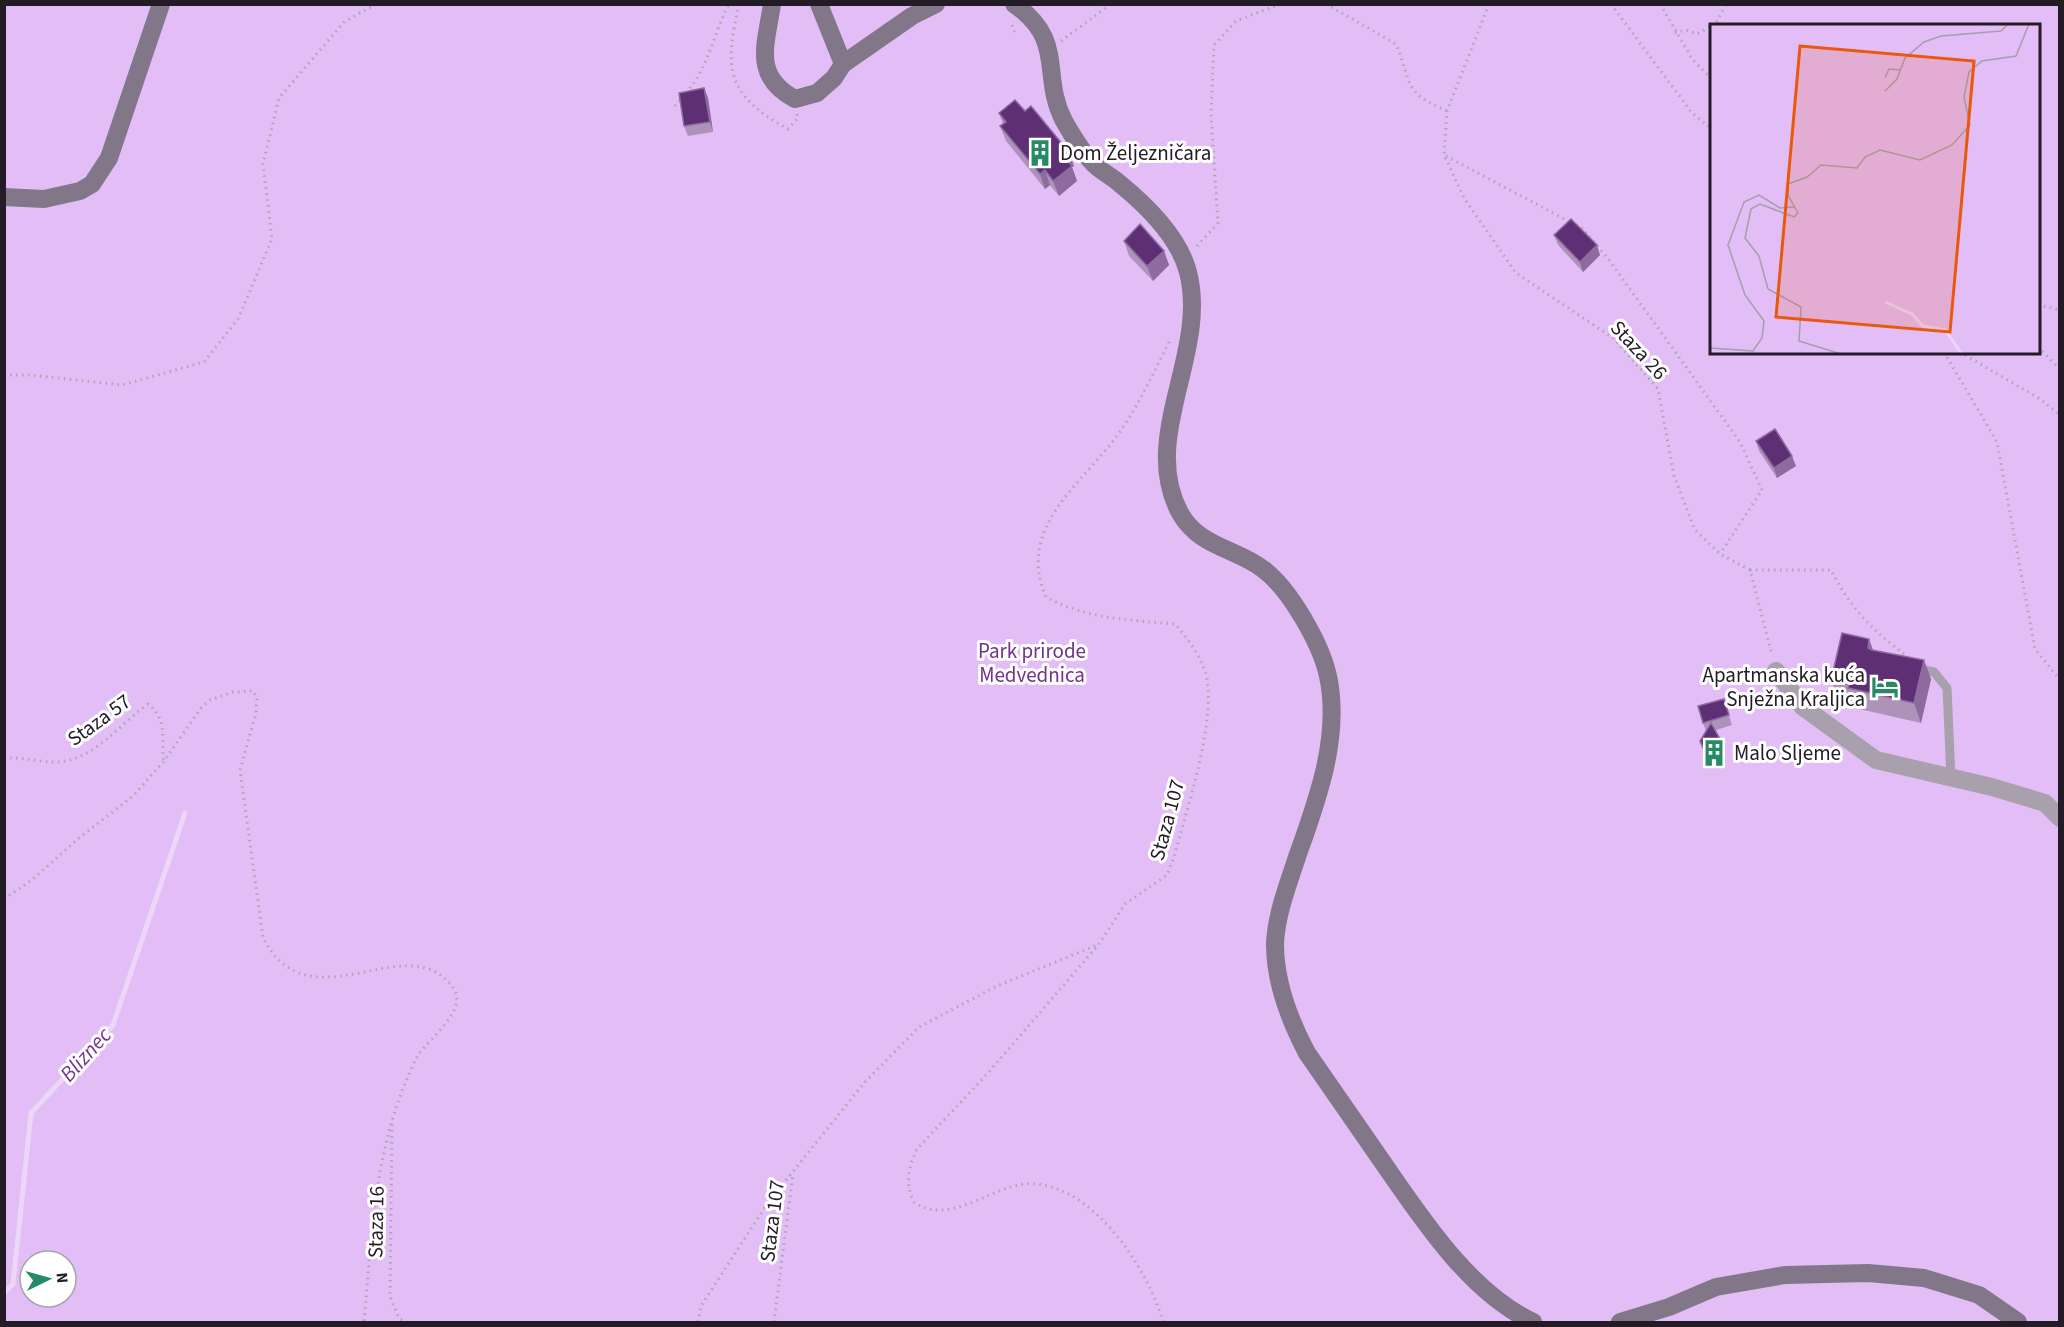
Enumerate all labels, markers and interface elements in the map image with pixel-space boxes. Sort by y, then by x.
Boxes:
inset map [1710,24,2040,354]
building icon: Dom Željezničara [1025,138,1055,168]
place label: Dom Željezničara [1060,138,1211,168]
street label: Staza 26 [1603,313,1675,387]
park label: Park prirode Medvednica [978,636,1086,690]
place label: Apartmanska kuća Snježna Kraljica [1703,660,1865,714]
hotel icon: Apartmanska kuća Snježna Kraljica [1870,672,1900,702]
street label: Staza 57 [61,687,137,753]
building icon: Malo Sljeme [1699,738,1729,768]
place label: Malo Sljeme [1734,738,1841,768]
street label: Staza 107 [1142,776,1192,864]
water label: Bliznec [52,1020,119,1089]
street label: Staza 107 [752,1178,792,1264]
street label: Staza 16 [360,1186,392,1258]
north arrow [18,1249,78,1309]
text: N [51,1272,73,1284]

